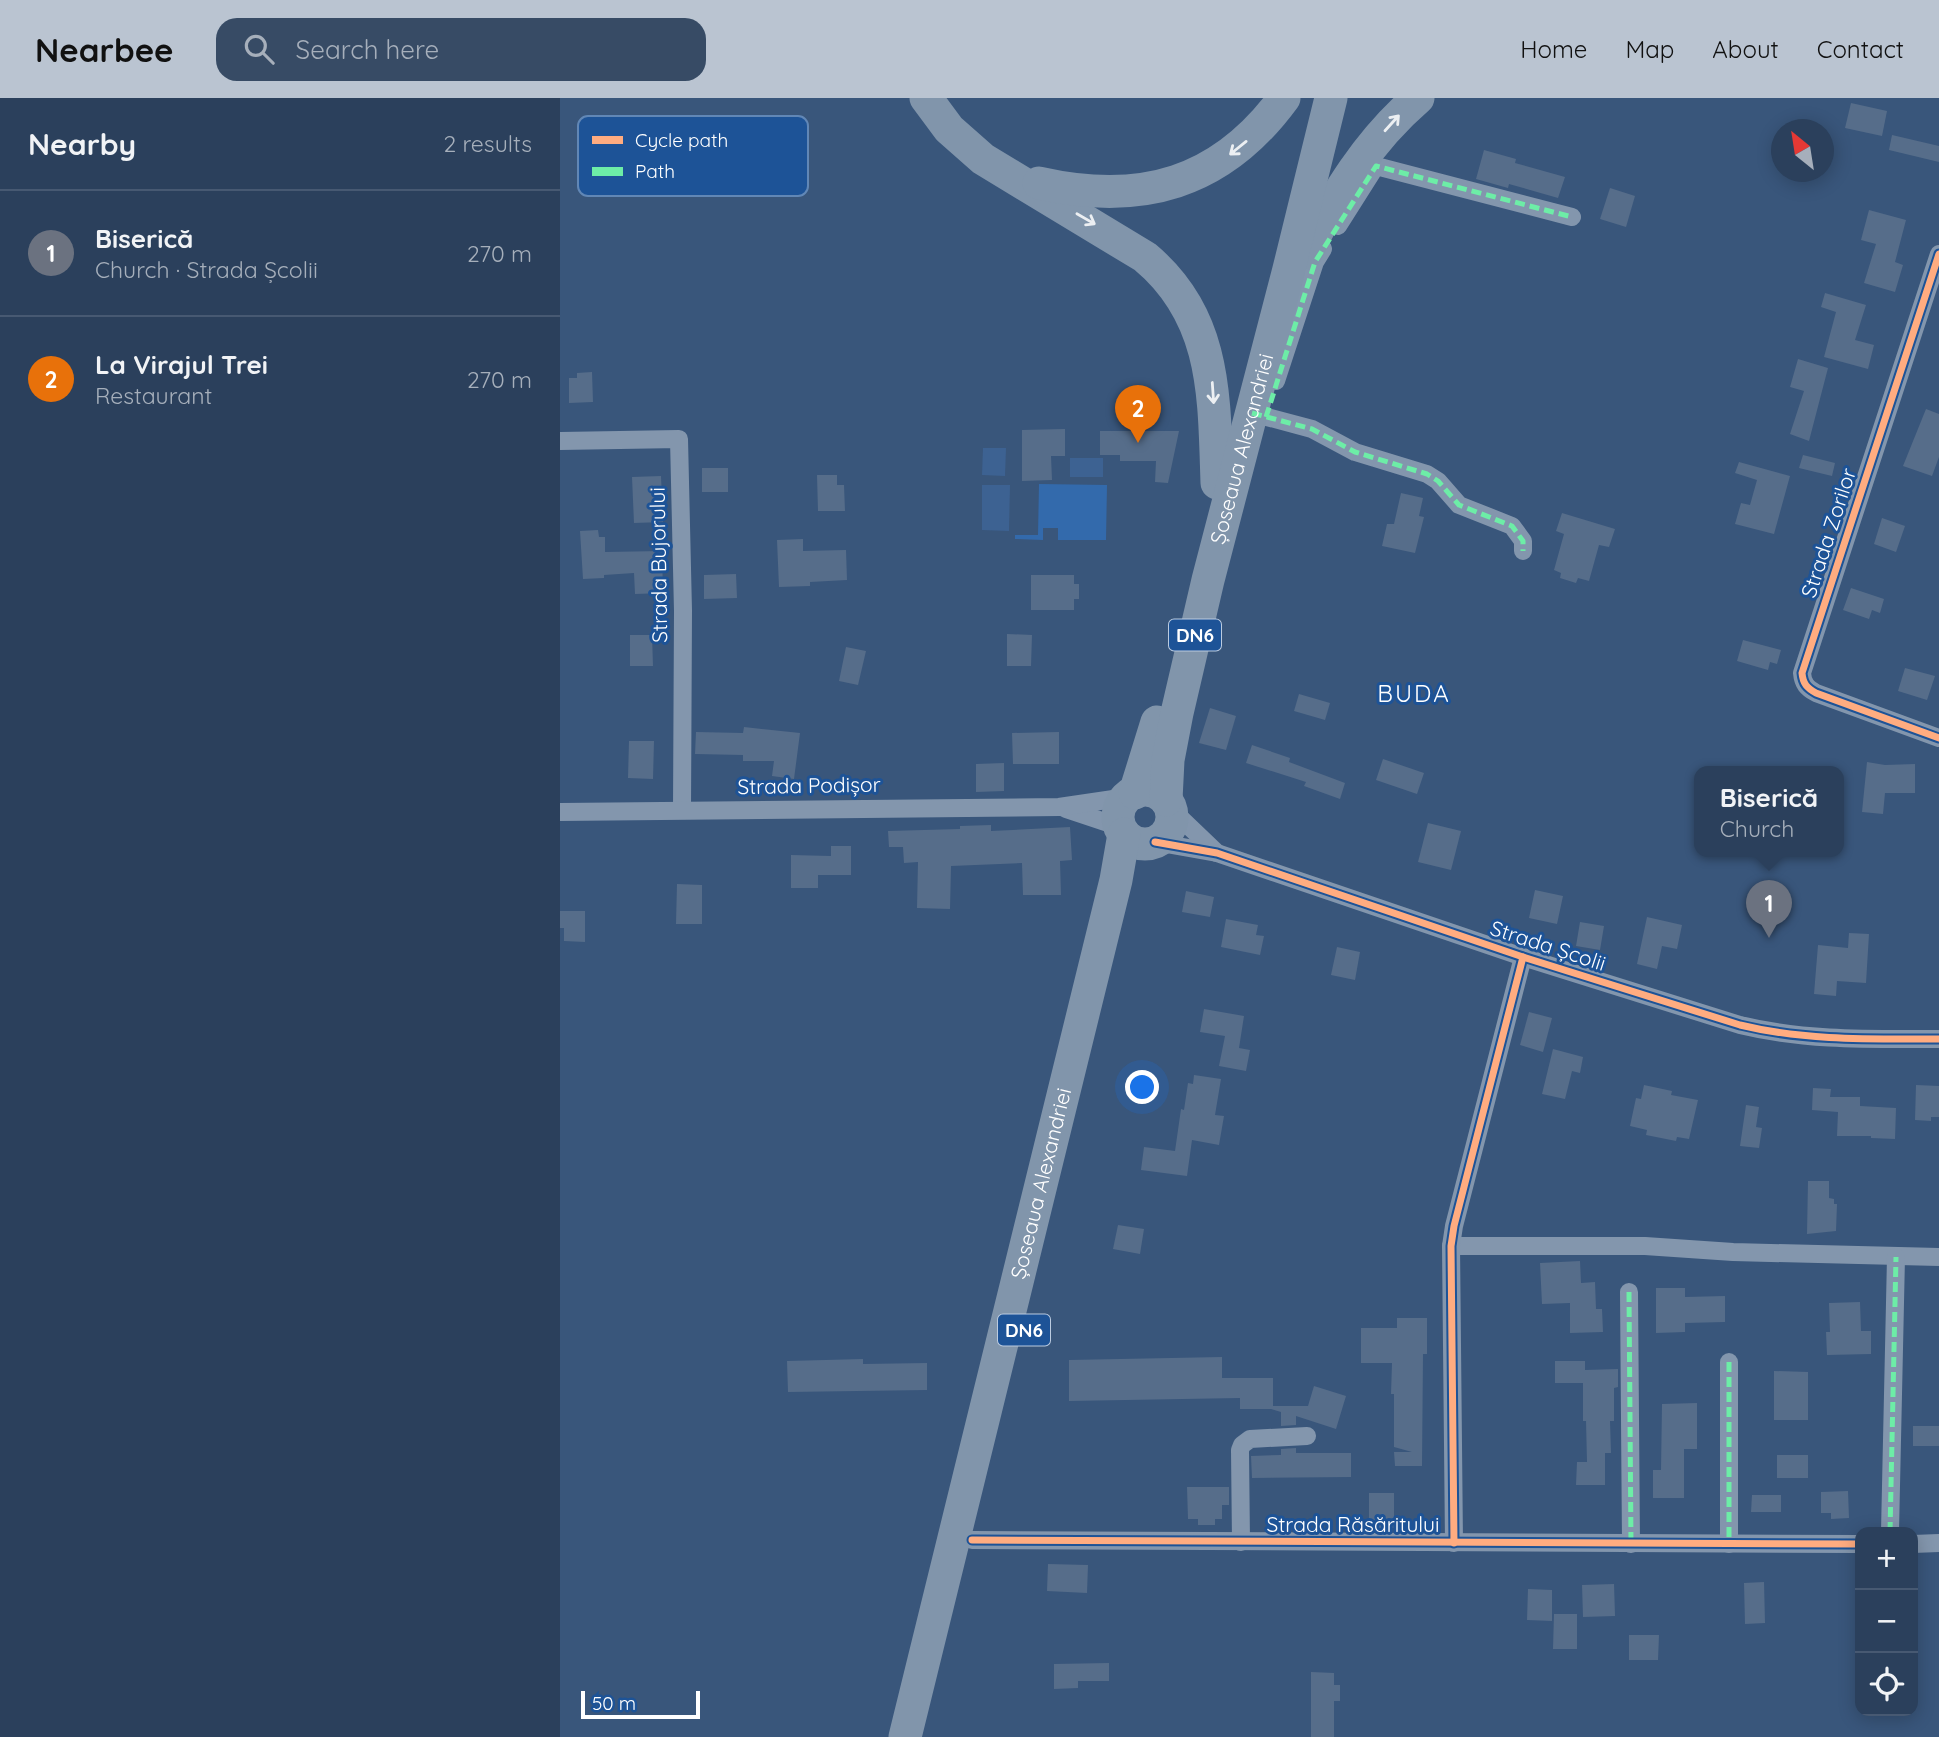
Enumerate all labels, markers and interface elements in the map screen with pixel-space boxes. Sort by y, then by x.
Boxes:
search box [216,18,706,81]
text: Nearbee [35,29,174,70]
icon: search [240,30,278,68]
text: Search here [296,33,439,66]
text: Home [1520,34,1587,64]
text: Map [1625,34,1674,64]
text: About [1712,34,1779,64]
text: Contact [1817,34,1904,64]
one-way arrow [1383,115,1400,132]
legend [578,116,808,196]
north arrow [1771,119,1834,182]
text: Nearby [28,125,136,163]
text: Cycle path [635,128,728,152]
text: 2 results [443,129,532,158]
one-way arrow [1229,140,1247,156]
text: Path [635,159,675,183]
one-way arrow [1075,212,1095,226]
text: Biserică [95,222,193,255]
text: 1 [47,239,55,268]
text: 270 m [467,239,532,268]
text: Church · Strada Școlii [95,255,318,284]
text: La Virajul Trei [95,348,268,381]
street label: Șoseaua Alexandriei [1204,351,1278,547]
text: 2 [44,365,58,394]
text: 270 m [467,365,532,394]
text: Restaurant [95,381,212,410]
one-way arrow [1207,381,1220,404]
pin: 2 [1115,385,1161,443]
street label: Strada Zorilor [1795,465,1861,601]
street label: Strada Bujorului [644,487,672,643]
road number: DN6 [1169,620,1221,650]
district label: BUDA [1377,678,1451,708]
popup [1694,766,1844,857]
street label: Strada Podișor [737,771,881,799]
text: Biserică [1720,781,1818,814]
text: Church [1720,814,1794,843]
pin: 1 [1746,880,1792,938]
street label: Strada Școlii [1487,914,1609,976]
your location [1125,1070,1159,1104]
street label: Șoseaua Alexandriei [1004,1085,1076,1282]
road number: DN6 [998,1314,1050,1346]
street label: Strada Răsăritului [1266,1511,1440,1537]
map controls [1855,1527,1918,1716]
button: + [1855,1527,1918,1590]
button: − [1855,1590,1918,1653]
button: locate [1855,1653,1918,1716]
scale bar [581,1688,700,1720]
text: 50 m [592,1691,636,1715]

